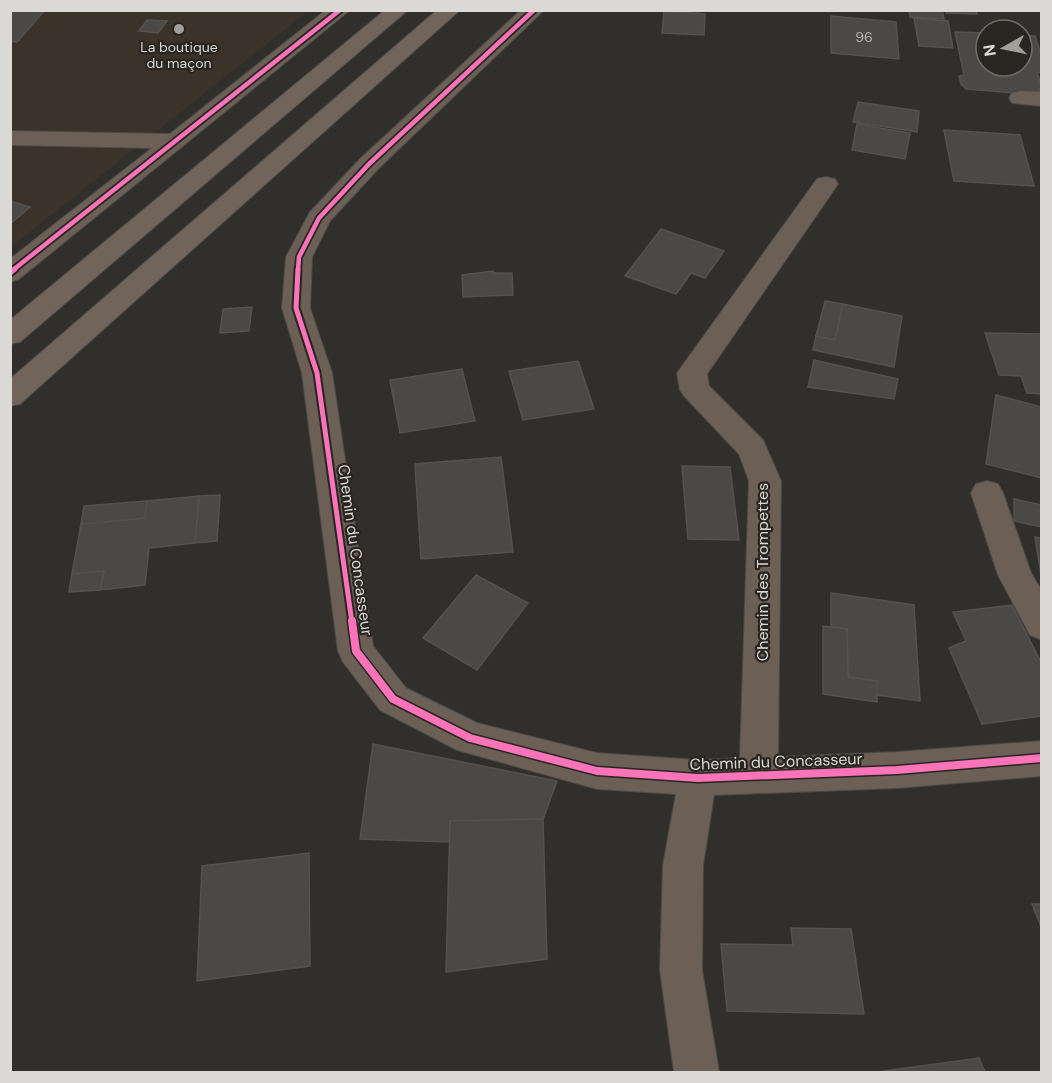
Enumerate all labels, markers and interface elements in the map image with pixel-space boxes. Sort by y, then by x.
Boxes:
north arrow [974,18,1034,78]
marker: La boutique du maçon [172,22,186,36]
house number: 96 [855,28,873,46]
place label: La boutique du maçon [140,38,218,72]
text: N [978,43,1001,58]
street label: Chemin du Concasseur [333,463,378,637]
street label: Chemin des Trompettes [752,483,773,661]
street label: Chemin du Concasseur [689,748,863,775]

